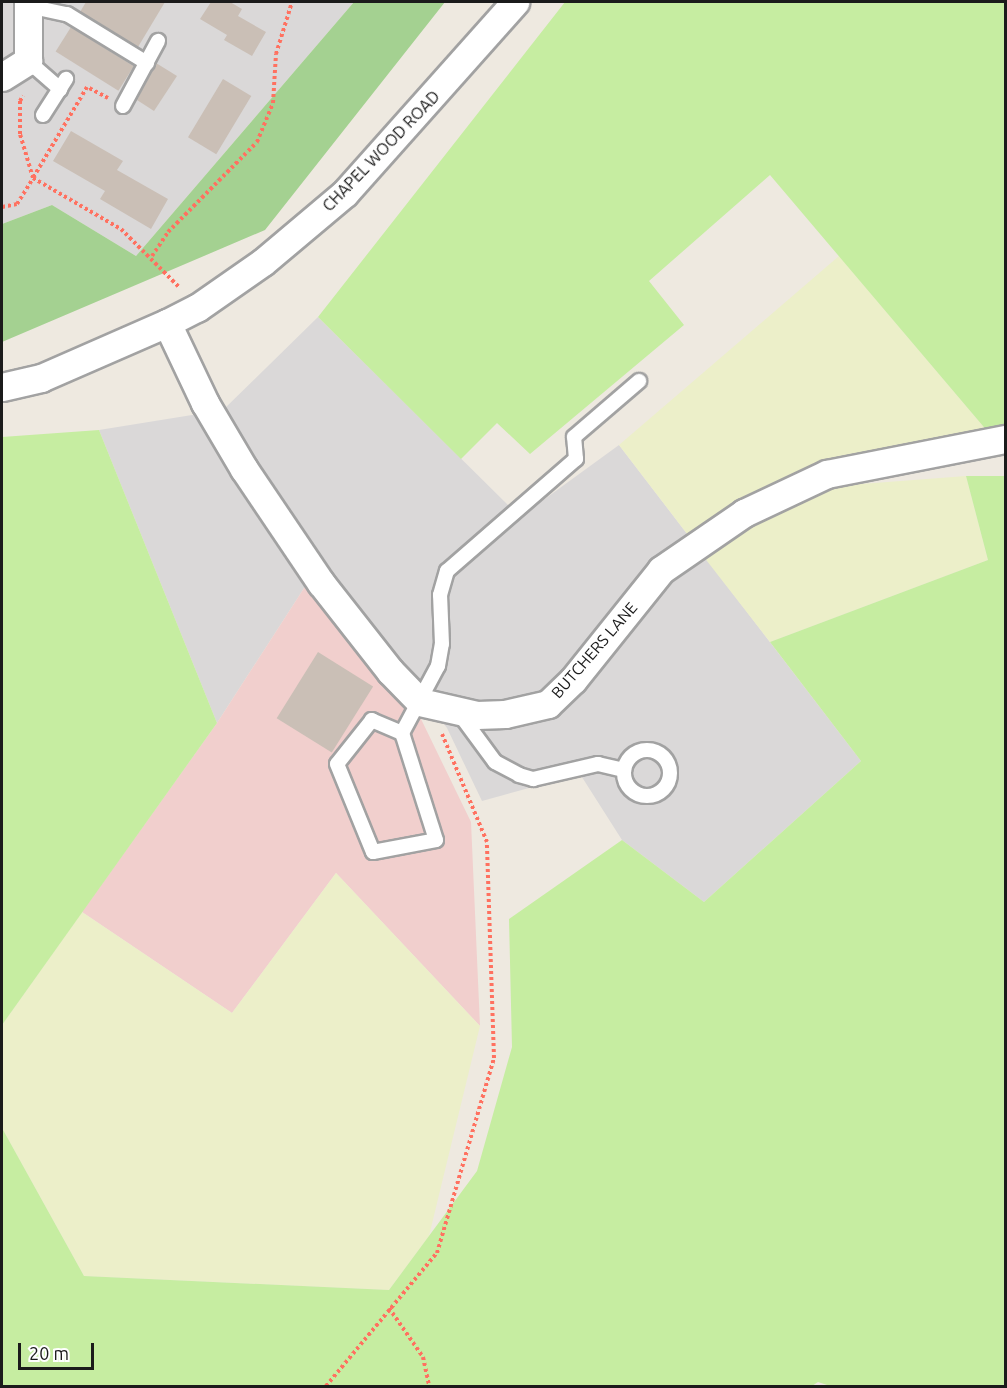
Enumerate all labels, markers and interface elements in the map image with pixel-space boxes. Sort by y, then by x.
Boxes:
street label: CHAPEL WOOD ROAD [318,87,444,215]
street label: BUTCHERS LANE [547,598,641,702]
scale bar [21,1331,98,1369]
text: 20 m [29,1343,69,1363]

